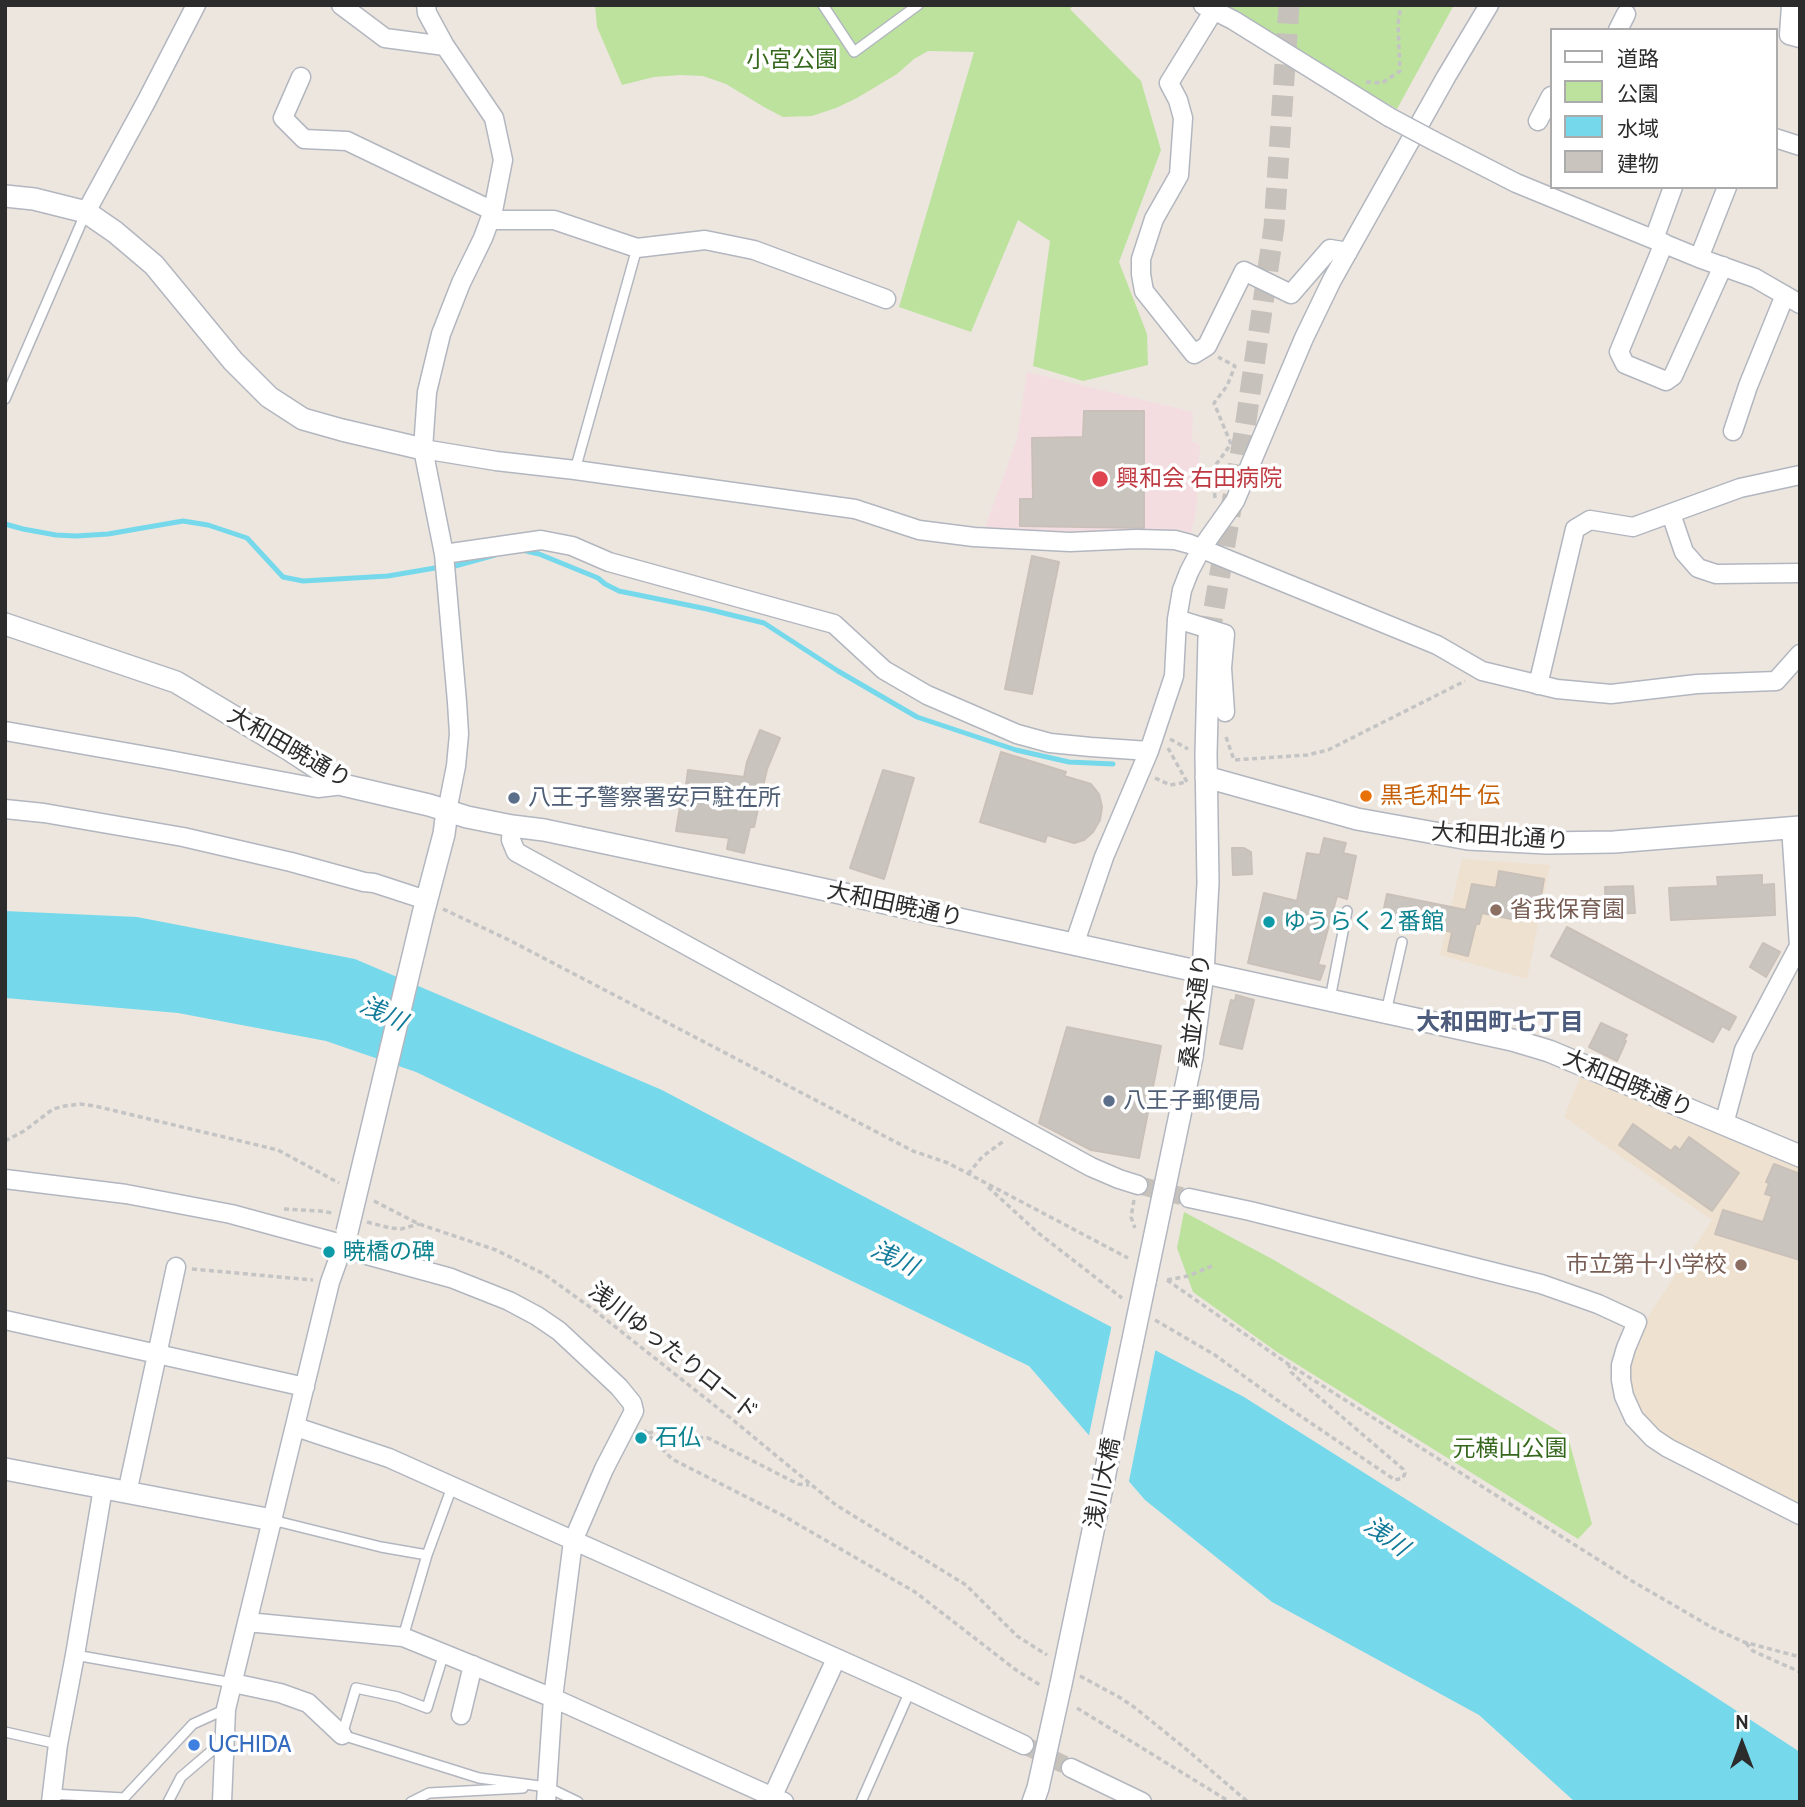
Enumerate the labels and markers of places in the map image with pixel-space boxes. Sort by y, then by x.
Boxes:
place label: 興和会 右田病院 [1116,465,1282,493]
marker: 興和会 右田病院 [1090,469,1110,489]
place label: 黒毛和牛 伝 [1380,782,1500,810]
place label: 八王子警察署安戸駐在所 [528,784,781,812]
marker: 黒毛和牛 伝 [1358,788,1374,804]
marker: 八王子警察署安戸駐在所 [506,790,522,806]
place label: 省我保育園 [1510,896,1625,924]
marker: 省我保育園 [1488,902,1504,918]
place label: ゆうらく２番館 [1283,908,1444,936]
marker: ゆうらく２番館 [1261,914,1277,930]
place label: 八王子郵便局 [1123,1087,1261,1115]
marker: 八王子郵便局 [1101,1093,1117,1109]
place label: 暁橋の碑 [343,1238,435,1266]
marker: 暁橋の碑 [321,1244,337,1260]
place label: 市立第十小学校 [1566,1251,1727,1279]
marker: 市立第十小学校 [1733,1257,1749,1273]
place label: 石仏 [655,1424,701,1452]
marker: 石仏 [633,1430,649,1446]
place label: UCHIDA [208,1731,292,1759]
marker: UCHIDA [186,1737,202,1753]

